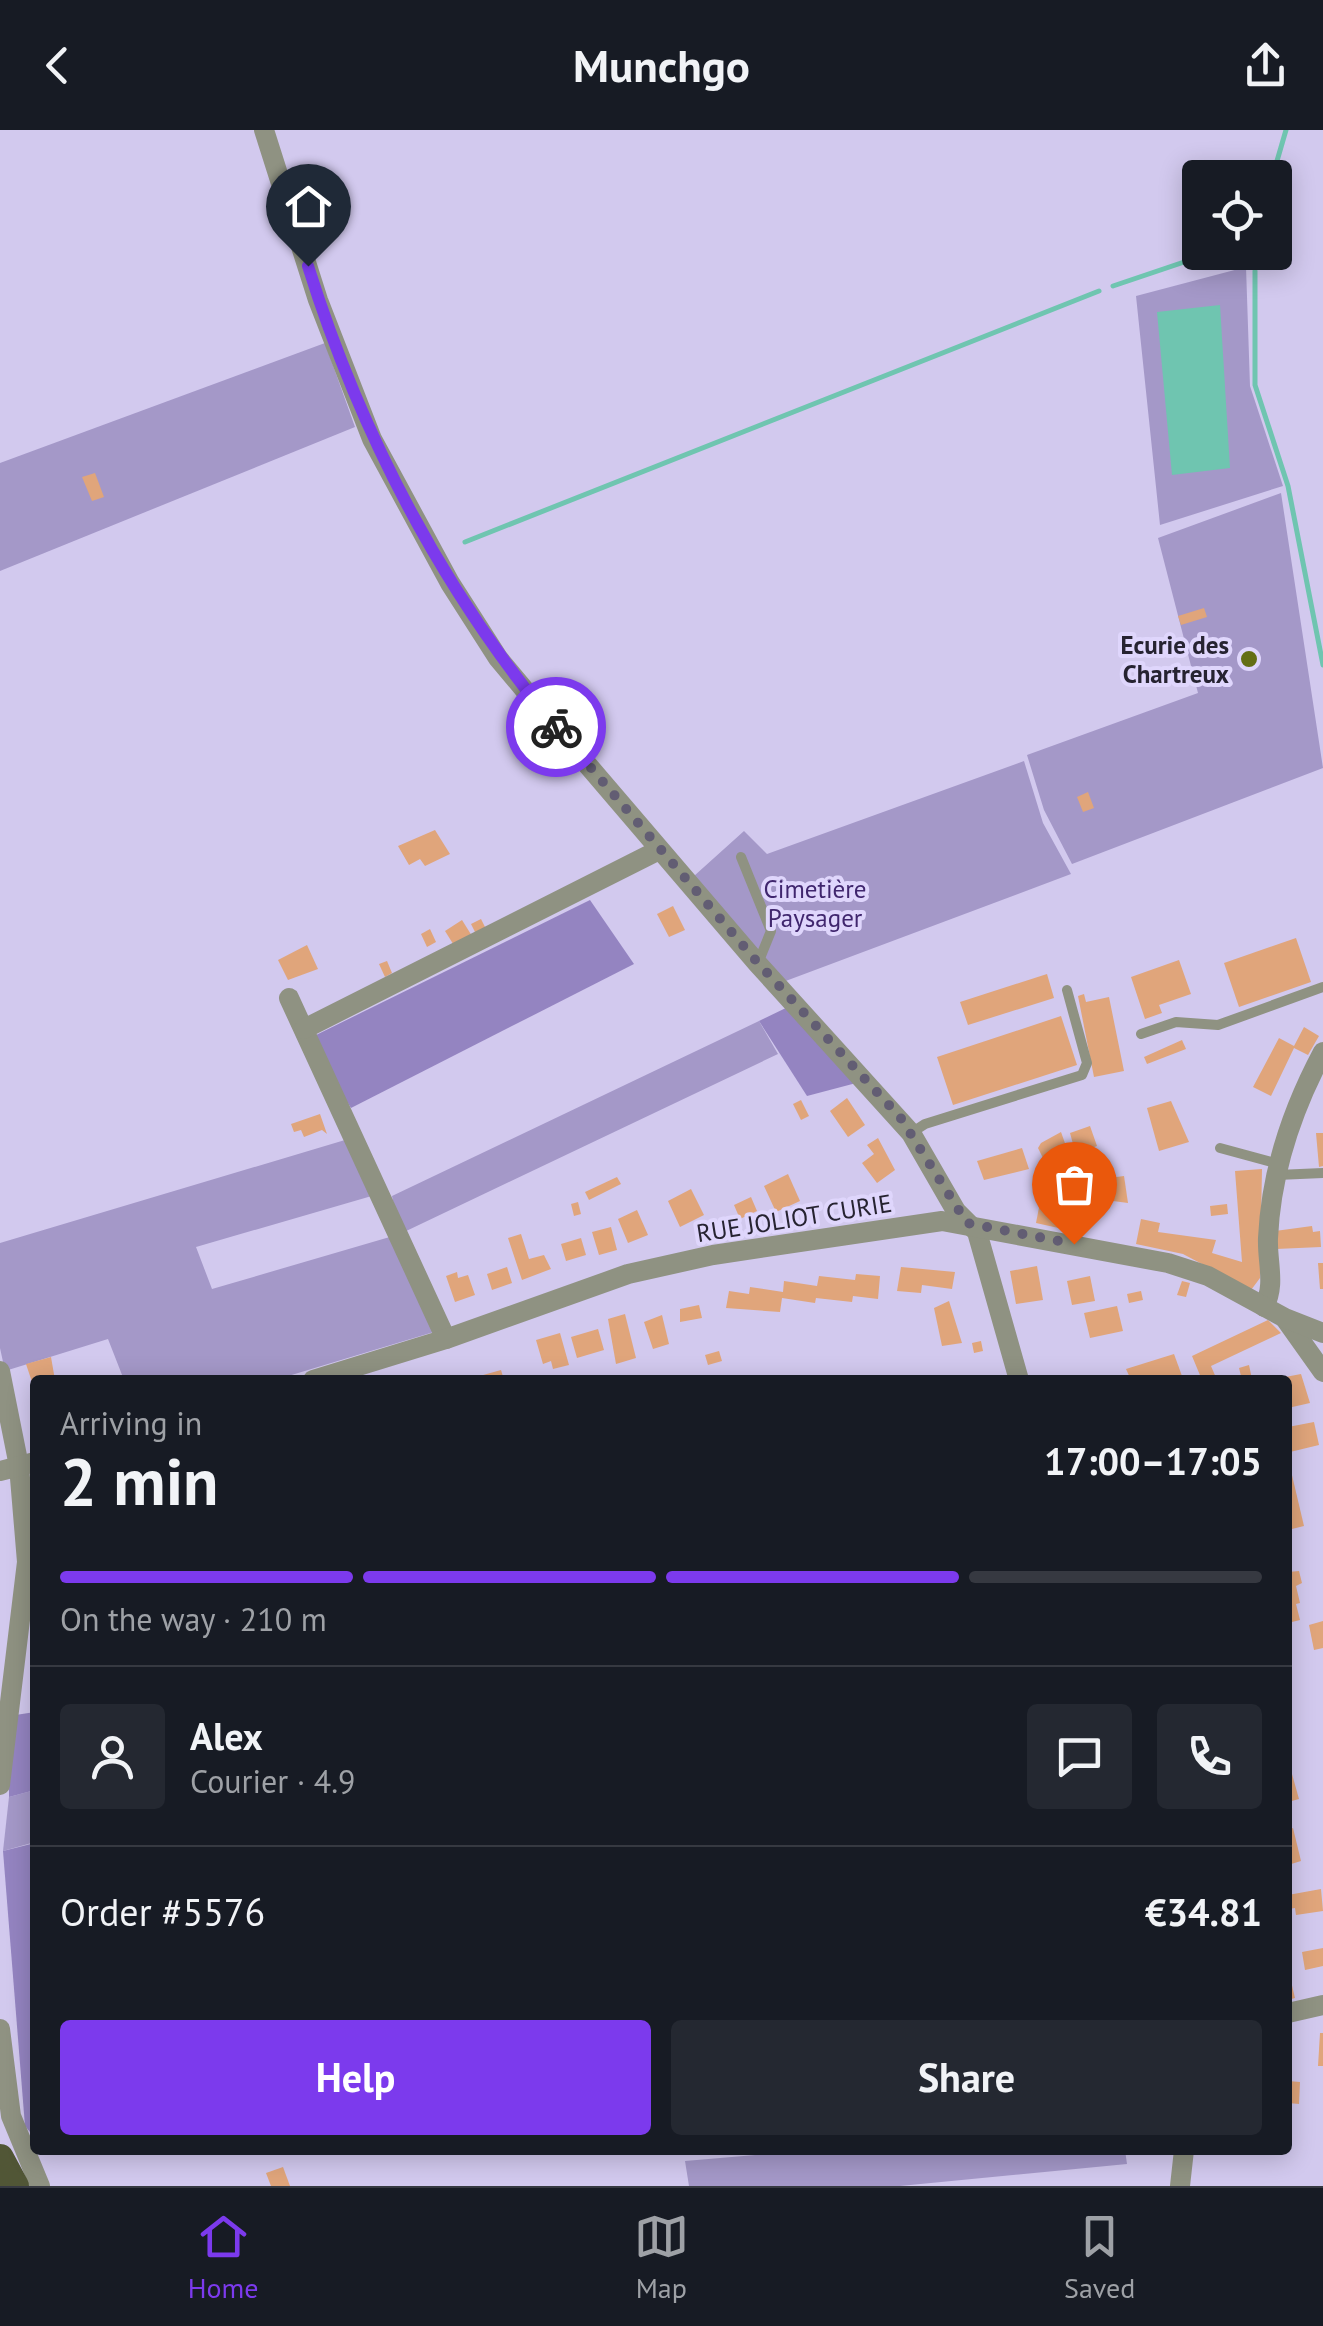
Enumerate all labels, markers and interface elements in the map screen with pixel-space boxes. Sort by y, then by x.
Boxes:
text: Munchgo [573,36,750,94]
icon: back [30,38,85,93]
icon: share [1238,38,1293,93]
map controls [1182,160,1292,270]
button: locate [1182,160,1292,270]
pin [266,164,351,267]
icon: home [281,179,336,234]
place label: Ecurie des Chartreux [1120,629,1229,690]
marker: Ecurie des Chartreux [1238,648,1260,670]
courier [506,677,606,777]
icon: bike [529,700,584,755]
park label: Cimetière Paysager [763,873,867,934]
pin [1032,1142,1117,1245]
icon: bag [1047,1157,1102,1212]
street label: RUE JOLIOT CURIE [694,1187,894,1249]
text: Arriving in [60,1402,202,1444]
text: 17:00–17:05 [1044,1436,1262,1485]
text: 2 min [60,1439,219,1523]
text: On the way · 210 m [60,1598,327,1640]
button: person [60,1704,165,1809]
button: chat [1027,1704,1132,1809]
button: phone [1157,1704,1262,1809]
text: Alex [190,1711,263,1760]
text: Courier · 4.9 [190,1760,356,1802]
text: Order #5576 [60,1887,265,1936]
text: €34.81 [1145,1887,1262,1936]
button: Help [60,2020,651,2135]
button: Share [671,2020,1262,2135]
tab: Home [188,2209,258,2306]
tab: Map [634,2209,689,2306]
tab: Saved [1064,2209,1135,2306]

